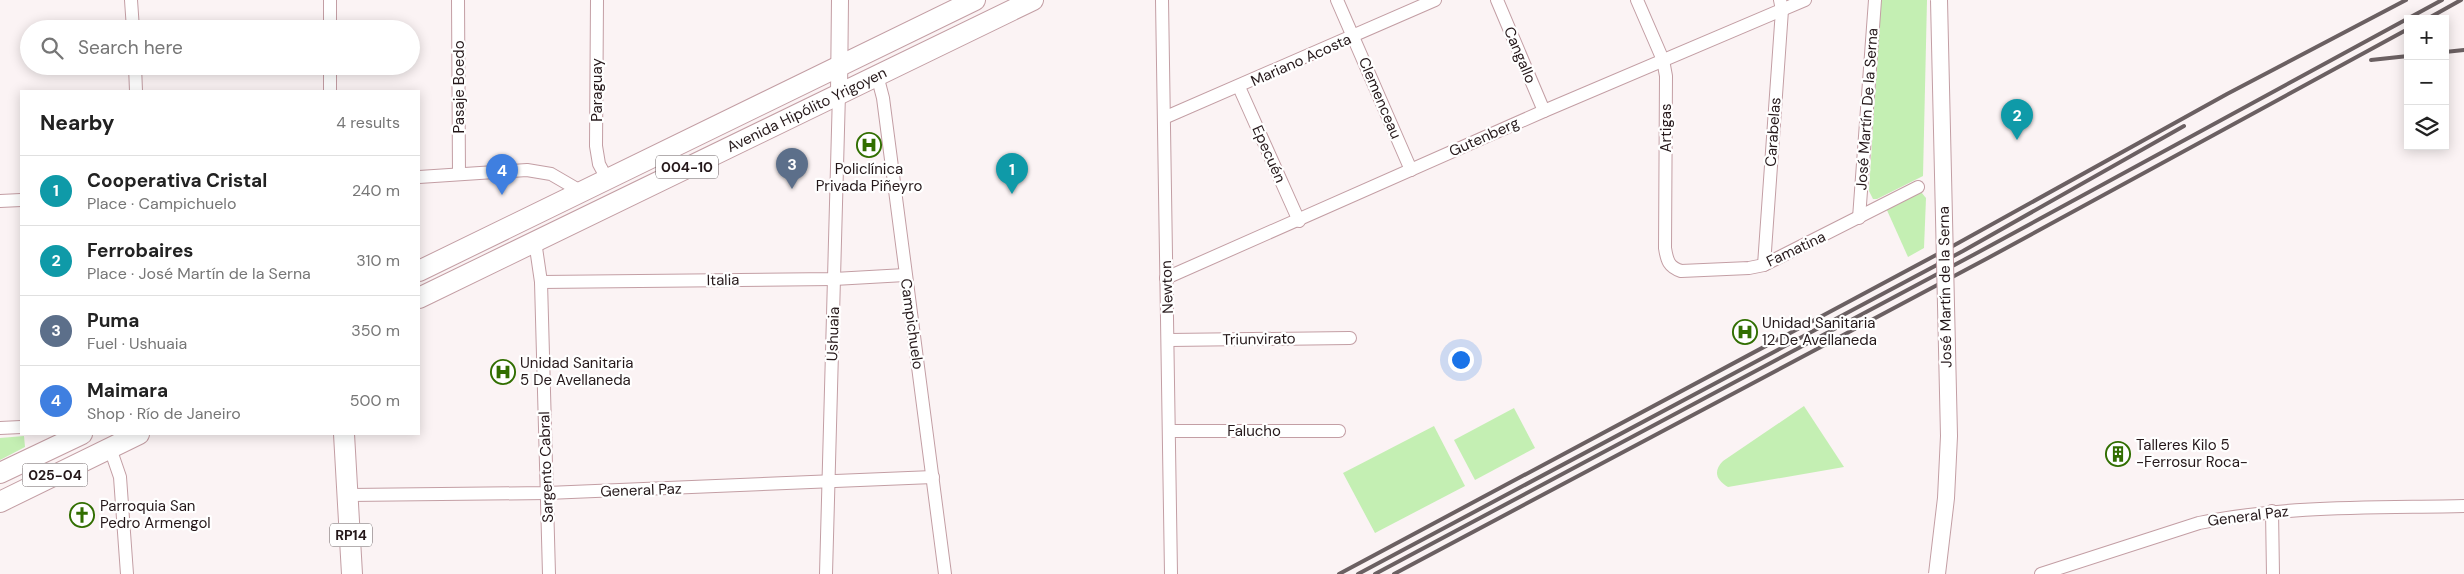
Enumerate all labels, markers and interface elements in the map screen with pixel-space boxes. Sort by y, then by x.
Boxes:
map controls [2404,15,2449,150]
button: + [2404,15,2449,60]
search box [20,20,420,75]
street label: Cangallo [1499,24,1541,86]
street label: José Martín De la Serna [1851,27,1883,191]
street label: Mariano Acosta [1248,29,1354,91]
icon: search [38,34,66,62]
text: Search here [78,35,183,60]
street label: Pasaje Boedo [449,40,469,134]
street label: Clemenceau [1354,54,1406,142]
street label: Paraguay [587,58,607,122]
button: − [2404,60,2449,105]
street label: Avenida Hipólito Yrigoyen [724,63,890,157]
street label: Carabelas [1761,97,1785,167]
pin: 2 [2001,99,2033,140]
street label: Artigas [1656,103,1676,153]
button: layers [2404,105,2449,150]
text: Nearby [40,109,114,137]
text: 4 results [336,112,400,133]
street label: Gutenberg [1446,113,1522,161]
street label: Epecuén [1248,122,1290,186]
hospital icon: Policlínica Privada Piñeyro [856,132,882,158]
pin: 3 [776,148,808,189]
pin: 1 [996,153,1028,194]
pin: 4 [486,154,518,195]
road number: 004-10 [656,156,718,178]
place label: Policlínica Privada Piñeyro [816,159,922,196]
text: Cooperativa Cristal [87,168,267,193]
text: 1 [53,180,59,201]
text: 240 m [352,180,400,201]
text: Place · Campichuelo [87,193,236,214]
street label: José Martín de la Serna [1934,206,1956,368]
street label: Famatina [1763,227,1829,271]
text: Ferrobaires [87,238,193,263]
text: 2 [51,250,61,271]
text: 310 m [356,250,400,271]
street label: Newton [1156,260,1178,314]
text: Place · José Martín de la Serna [87,263,311,284]
street label: Italia [706,270,740,290]
street label: Campichuelo [896,277,928,371]
street label: Ushuaia [822,306,844,362]
text: Puma [87,308,139,333]
place label: Unidad Sanitaria 12 De Avellaneda [1762,313,1877,350]
hospital icon: Unidad Sanitaria 12 De Avellaneda [1732,319,1758,345]
text: 3 [51,320,61,341]
text: 350 m [351,320,400,341]
street label: Triunvirato [1222,328,1296,350]
text: Fuel · Ushuaia [87,333,187,354]
your location [1448,347,1474,373]
place label: Unidad Sanitaria 5 De Avellaneda [520,353,633,390]
hospital icon: Unidad Sanitaria 5 De Avellaneda [490,359,516,385]
text: Maimara [87,378,168,403]
text: 4 [51,390,61,411]
text: 500 m [350,390,400,411]
text: Shop · Río de Janeiro [87,403,241,424]
street label: Sargento Cabral [534,411,558,523]
street label: Falucho [1227,421,1281,441]
place label: Talleres Kilo 5 -Ferrosur Roca- [2136,435,2248,472]
building icon: Talleres Kilo 5 -Ferrosur Roca- [2105,441,2131,467]
road number: 025-04 [22,464,88,486]
street label: General Paz [600,479,682,501]
place label: Parroquia San Pedro Armengol [100,496,211,533]
street label: General Paz [2206,501,2290,531]
church icon: Parroquia San Pedro Armengol [69,502,95,528]
road number: RP14 [330,524,372,546]

